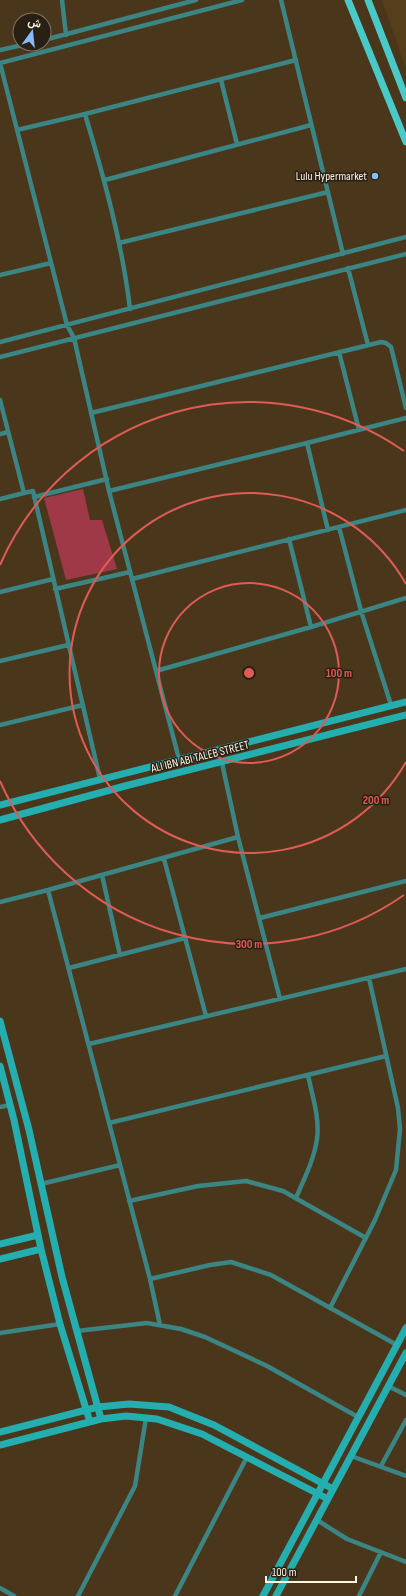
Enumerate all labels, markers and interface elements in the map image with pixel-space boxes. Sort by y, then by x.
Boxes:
north arrow [12,12,52,52]
text: ش [26,15,43,31]
place label: Lulu Hypermarket [296,169,367,184]
marker: Lulu Hypermarket [370,171,380,181]
centre of rings [242,666,256,680]
text: 100 m [326,666,352,681]
street label: ALI IBN ABI TALEB STREET [148,737,251,777]
text: 200 m [363,793,389,808]
text: 300 m [236,937,262,952]
scale bar [266,1558,356,1584]
text: 100 m [272,1565,297,1580]

